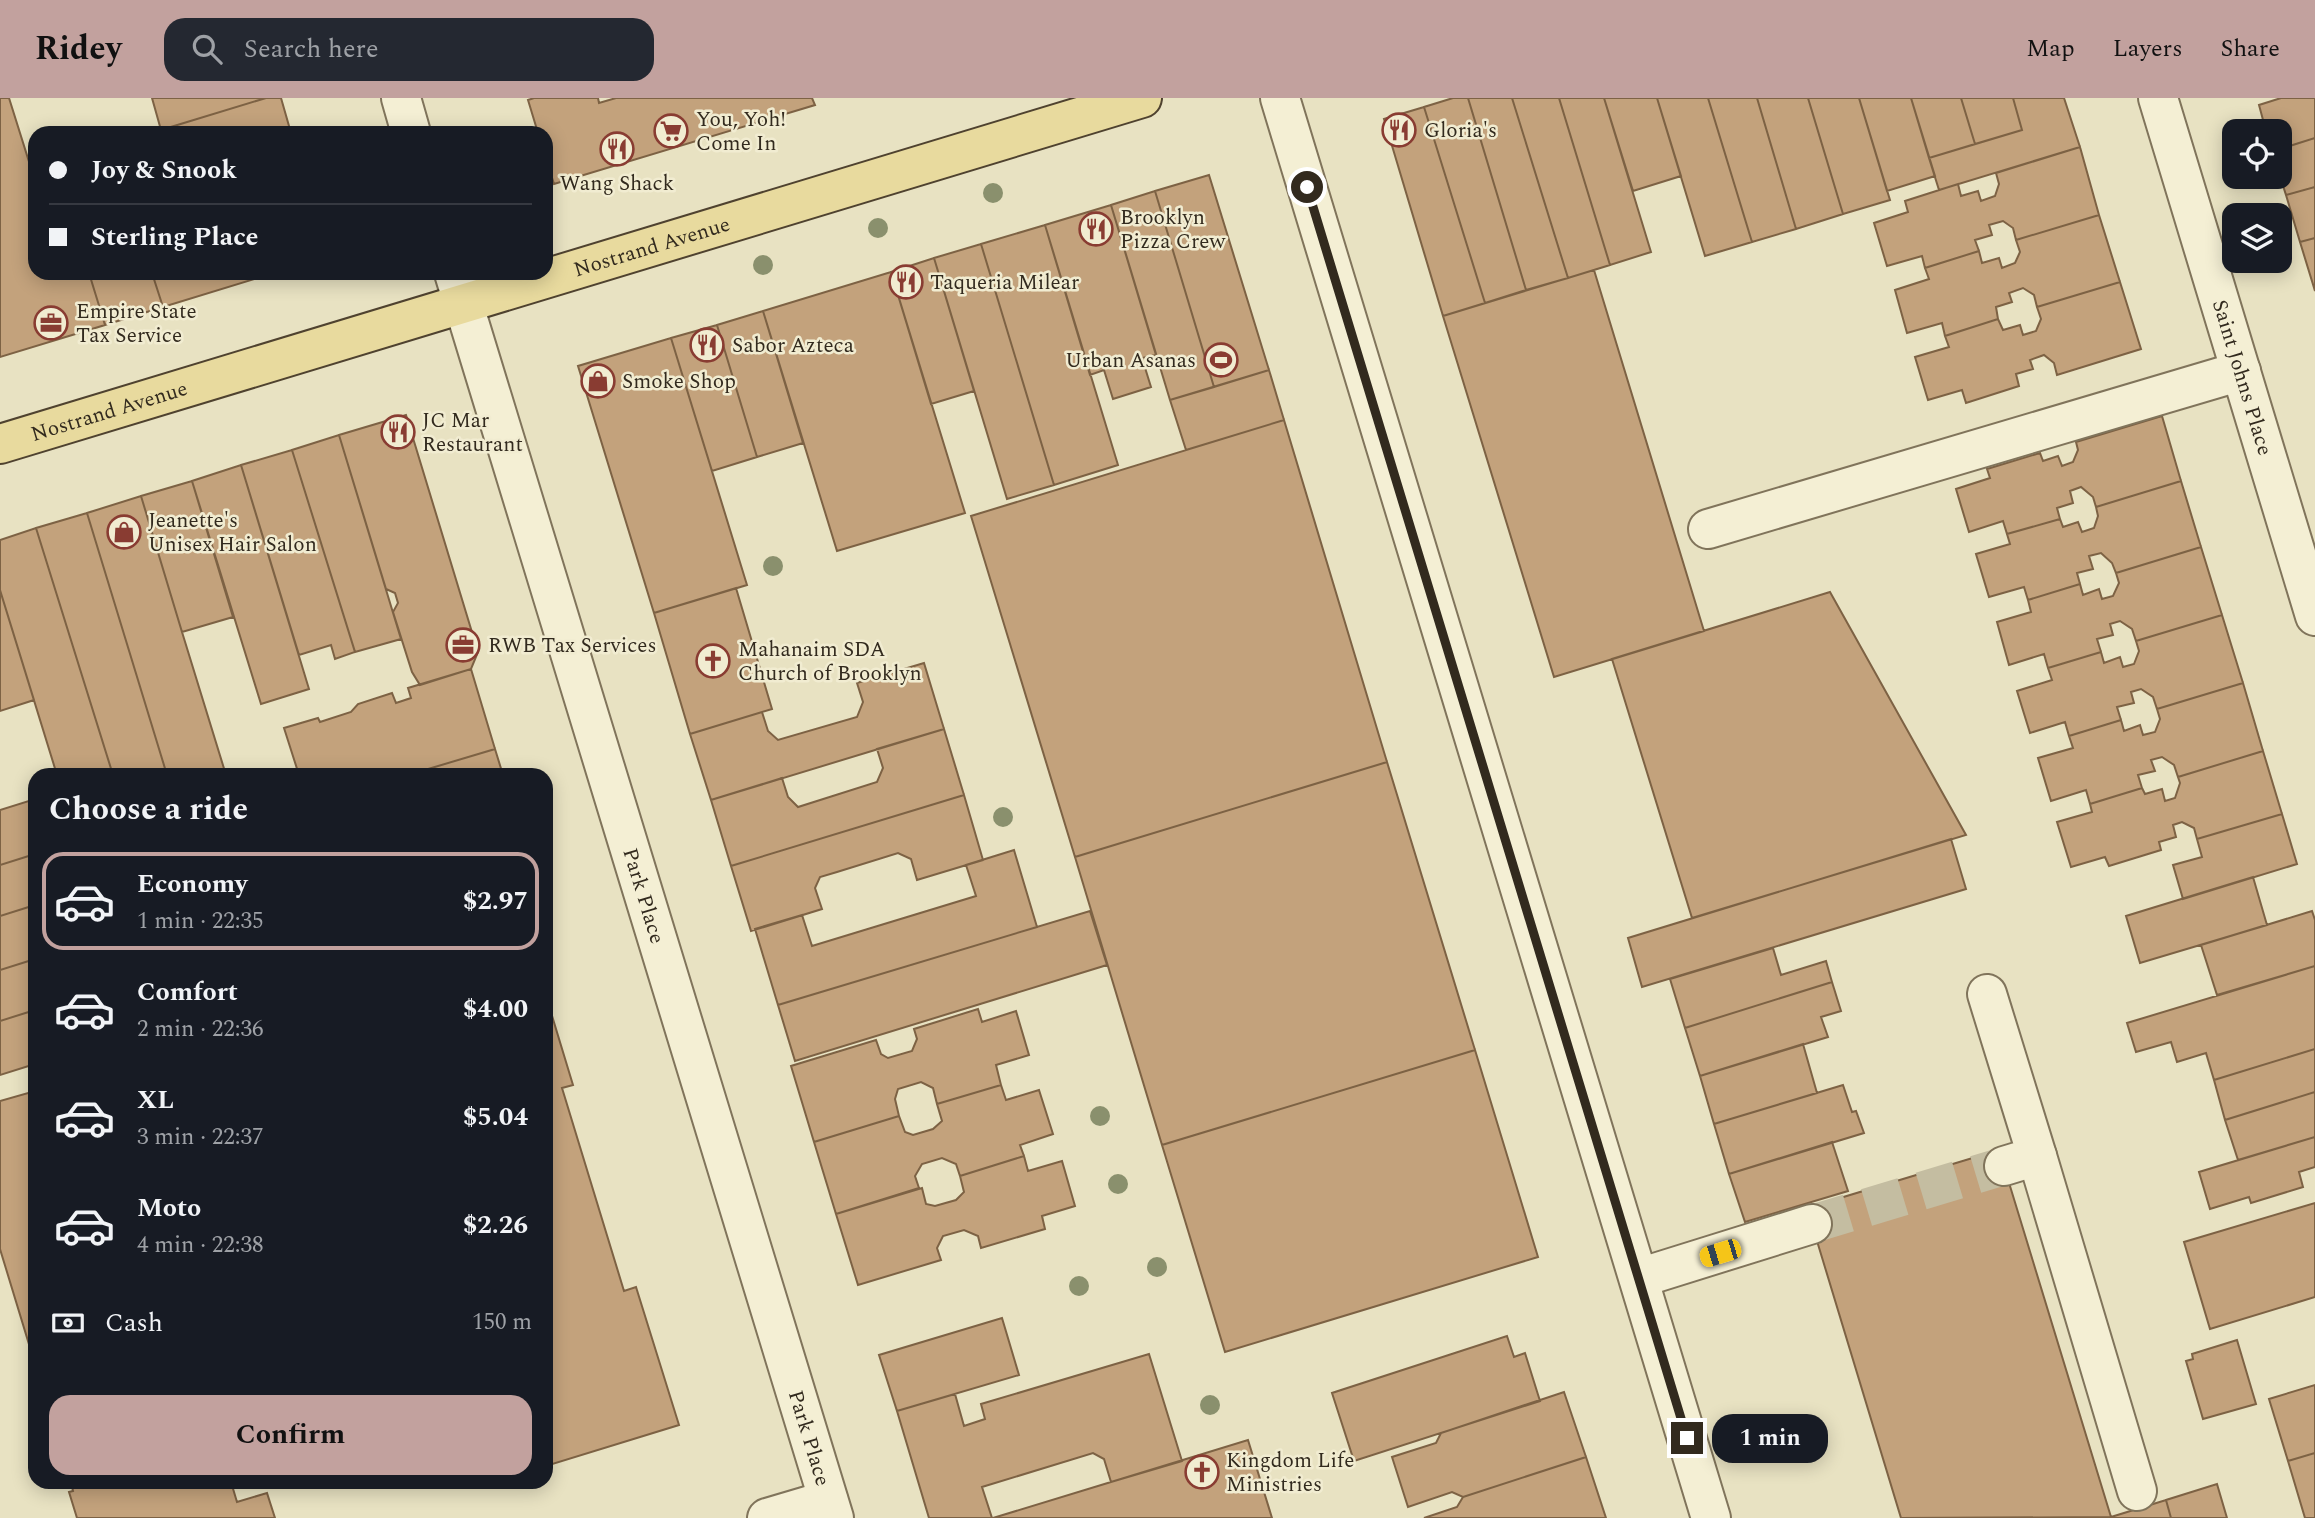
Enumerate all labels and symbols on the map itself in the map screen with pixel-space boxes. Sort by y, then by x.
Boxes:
place label: You, Yoh! Come In [696,104,786,160]
restaurant icon: Gloria's [1380,111,1418,149]
supermarket icon: You, Yoh! Come In [652,112,690,150]
place label: Gloria's [1424,115,1497,147]
restaurant icon: Wang Shack [598,130,636,168]
place label: Wang Shack [560,168,675,200]
route start [1291,171,1323,203]
place label: Brooklyn Pizza Crew [1120,202,1226,258]
street label: Nostrand Avenue [570,209,734,286]
restaurant icon: Brooklyn Pizza Crew [1077,210,1115,248]
restaurant icon: Taqueria Milear [887,263,925,301]
place label: Taqueria Milear [930,267,1079,299]
place label: Empire State Tax Service [76,296,197,352]
street label: Saint Johns Place [2203,296,2280,460]
office icon: Empire State Tax Service [32,304,70,342]
restaurant icon: Sabor Azteca [688,326,726,364]
place label: Sabor Azteca [732,330,855,362]
sports icon: Urban Asanas [1202,341,1240,379]
place label: Urban Asanas [1065,345,1196,377]
shop icon: Smoke Shop [579,362,617,400]
place label: Smoke Shop [622,366,736,398]
street label: Nostrand Avenue [27,373,192,451]
place label: JC Mar Restaurant [422,405,523,461]
restaurant icon: JC Mar Restaurant [379,413,417,451]
place label: Jeanette's Unisex Hair Salon [148,505,317,561]
shop icon: Jeanette's Unisex Hair Salon [105,513,143,551]
office icon: RWB Tax Services [444,626,482,664]
place label: RWB Tax Services [488,630,657,662]
place label: Mahanaim SDA Church of Brooklyn [738,634,922,690]
church icon: Mahanaim SDA Church of Brooklyn [694,642,732,680]
street label: Park Place [613,844,673,948]
car [1697,1237,1744,1269]
street label: Park Place [779,1386,838,1490]
callout: 1 min [1712,1414,1827,1462]
route end [1671,1422,1703,1454]
place label: Kingdom Life Ministries [1226,1445,1354,1501]
church icon: Kingdom Life Ministries [1183,1453,1221,1491]

